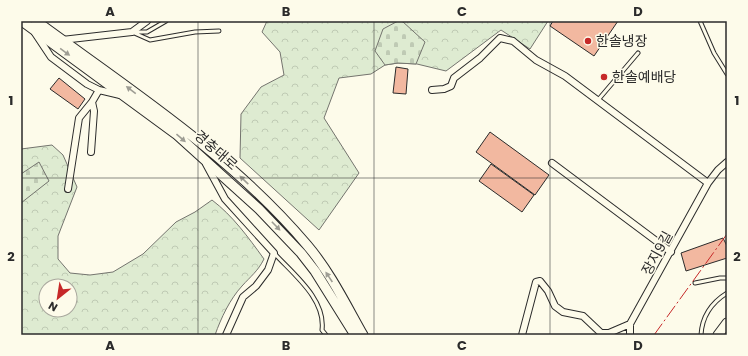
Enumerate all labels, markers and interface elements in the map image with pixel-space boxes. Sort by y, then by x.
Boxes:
text: A [105,2,115,21]
text: B [282,2,291,21]
text: C [457,2,467,21]
text: D [633,2,643,21]
place label: 한솔냉장 [596,31,648,51]
marker: 한솔냉장 [583,36,593,46]
one-way arrow [60,48,70,56]
place label: 한솔예배당 [612,67,677,87]
marker: 한솔예배당 [599,72,609,82]
one-way arrow [126,86,137,95]
text: 1 [9,91,13,110]
text: 1 [735,91,739,110]
street label: 경충대로 [190,126,242,175]
one-way arrow [175,133,186,142]
one-way arrow [239,175,249,185]
one-way arrow [271,221,281,231]
street label: 장지9길 [637,227,677,279]
text: 2 [7,247,15,266]
text: 2 [733,247,741,266]
one-way arrow [325,272,333,282]
north arrow [38,278,78,318]
text: N [45,298,61,316]
text: A [105,336,115,355]
text: B [282,336,291,355]
text: C [457,336,467,355]
text: D [633,336,643,355]

